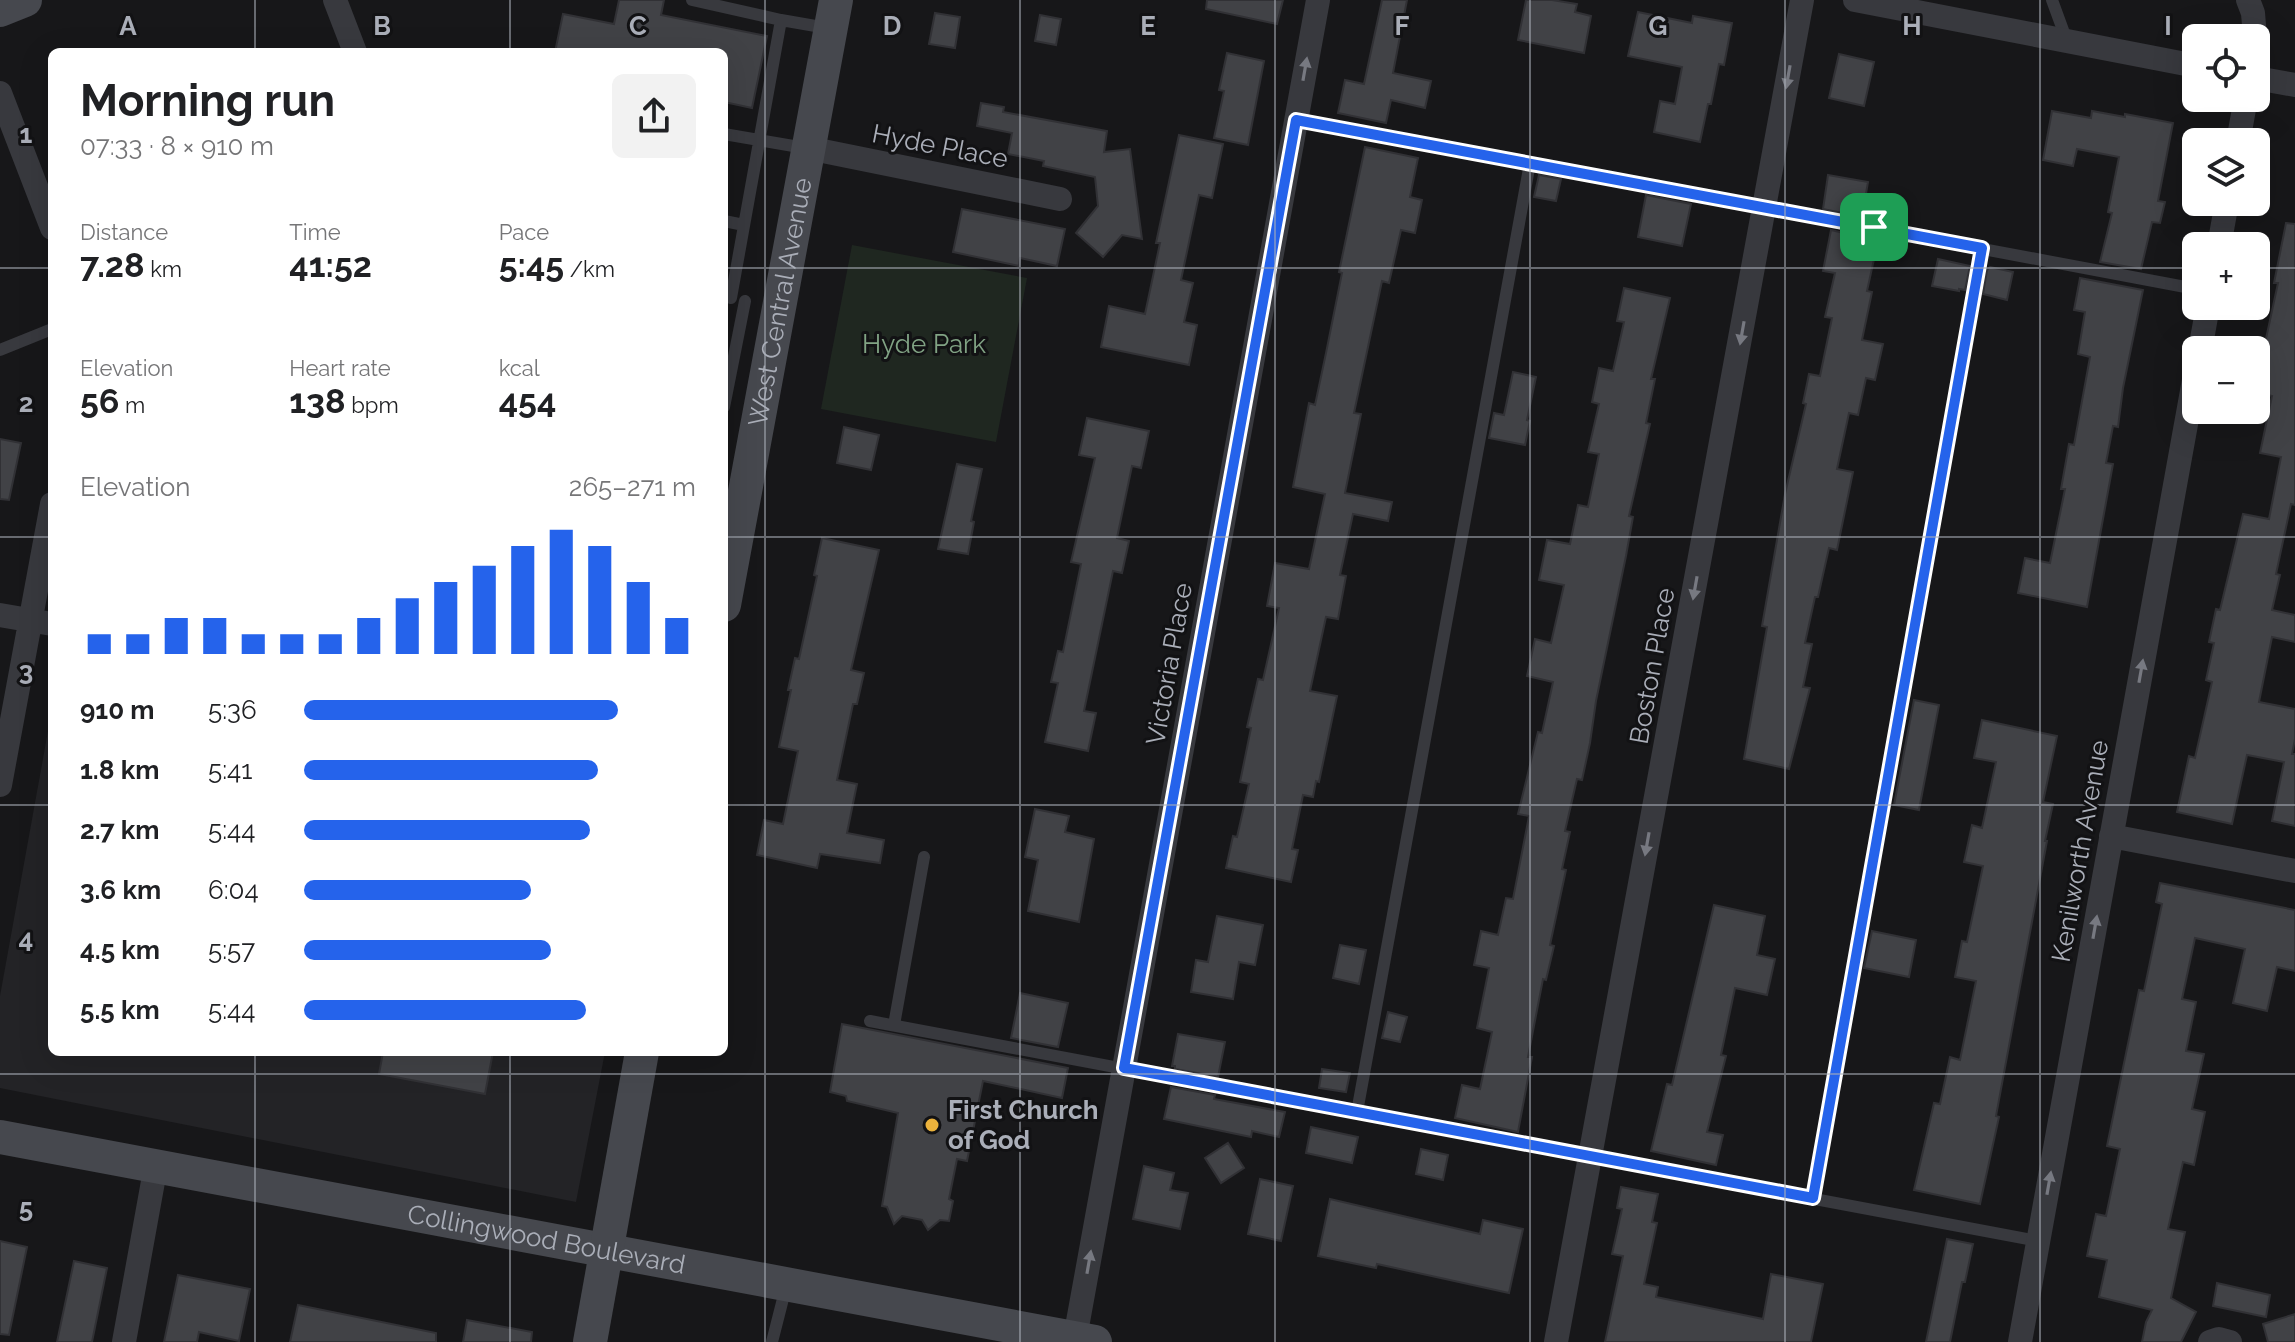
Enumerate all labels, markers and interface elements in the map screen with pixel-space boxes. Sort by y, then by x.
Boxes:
text: A [119,11,137,41]
text: B [373,11,391,41]
text: C [629,11,647,41]
text: D [883,11,901,41]
text: E [1140,11,1156,41]
text: F [1395,11,1410,41]
text: G [1649,11,1667,41]
text: H [1902,11,1922,41]
text: I [2164,11,2172,41]
map controls [2182,24,2270,424]
button: locate [2182,24,2270,112]
one-way arrow [1300,56,1312,81]
one-way arrow [1782,65,1794,90]
button: share [612,74,696,158]
text: Morning run [80,75,335,126]
street label: Hyde Place [870,118,1010,174]
text: 1 [20,119,33,149]
button: layers [2182,128,2270,216]
text: 07:33 · 8 × 910 m [80,131,274,161]
street label: West Central Avenue [742,175,818,429]
pin [1840,193,1908,261]
icon: arrive [1852,205,1896,249]
text: Distance [80,219,168,245]
text: Time [289,219,341,245]
text: Pace [499,219,549,245]
button: + [2182,232,2270,320]
text: 7.28 [80,245,145,285]
text: 41:52 [289,245,372,285]
text: 5:45 [499,245,564,285]
text: km [145,256,182,282]
text: /km [564,256,615,282]
one-way arrow [1735,320,1747,345]
park label: Hyde Park [862,329,986,359]
button: − [2182,336,2270,424]
text: Elevation [80,355,173,381]
text: Heart rate [289,355,391,381]
text: kcal [499,355,540,381]
text: 56 [80,381,119,421]
text: 138 [289,381,346,421]
text: 454 [499,381,556,421]
text: 2 [19,388,33,418]
text: m [119,392,145,418]
text: bpm [346,392,399,418]
text: Elevation [80,472,190,502]
text: 265–271 m [569,472,696,502]
one-way arrow [1688,576,1700,601]
street label: Victoria Place [1140,581,1198,747]
street label: Boston Place [1624,586,1680,746]
text: 3 [19,656,33,686]
one-way arrow [2135,658,2147,683]
text: 910 m [80,695,155,725]
text: 5:36 [208,695,257,725]
street label: Kenilworth Avenue [2046,738,2114,964]
text: 1.8 km [80,755,159,785]
text: 5:41 [208,755,252,785]
text: 2.7 km [80,815,160,845]
text: 5:44 [208,815,255,845]
one-way arrow [1641,832,1653,857]
text: 3.6 km [80,875,161,905]
text: 6:04 [208,875,259,905]
one-way arrow [2089,914,2101,939]
text: 4 [19,924,33,954]
text: 4.5 km [80,935,160,965]
text: 5:57 [208,935,255,965]
text: 5.5 km [80,995,160,1025]
text: 5:44 [208,995,255,1025]
place label: First Church of God [948,1095,1098,1155]
marker: First Church of God [923,1116,941,1134]
one-way arrow [2043,1170,2055,1195]
text: 5 [19,1193,33,1223]
street label: Collingwood Boulevard [405,1199,688,1280]
one-way arrow [1083,1249,1095,1274]

